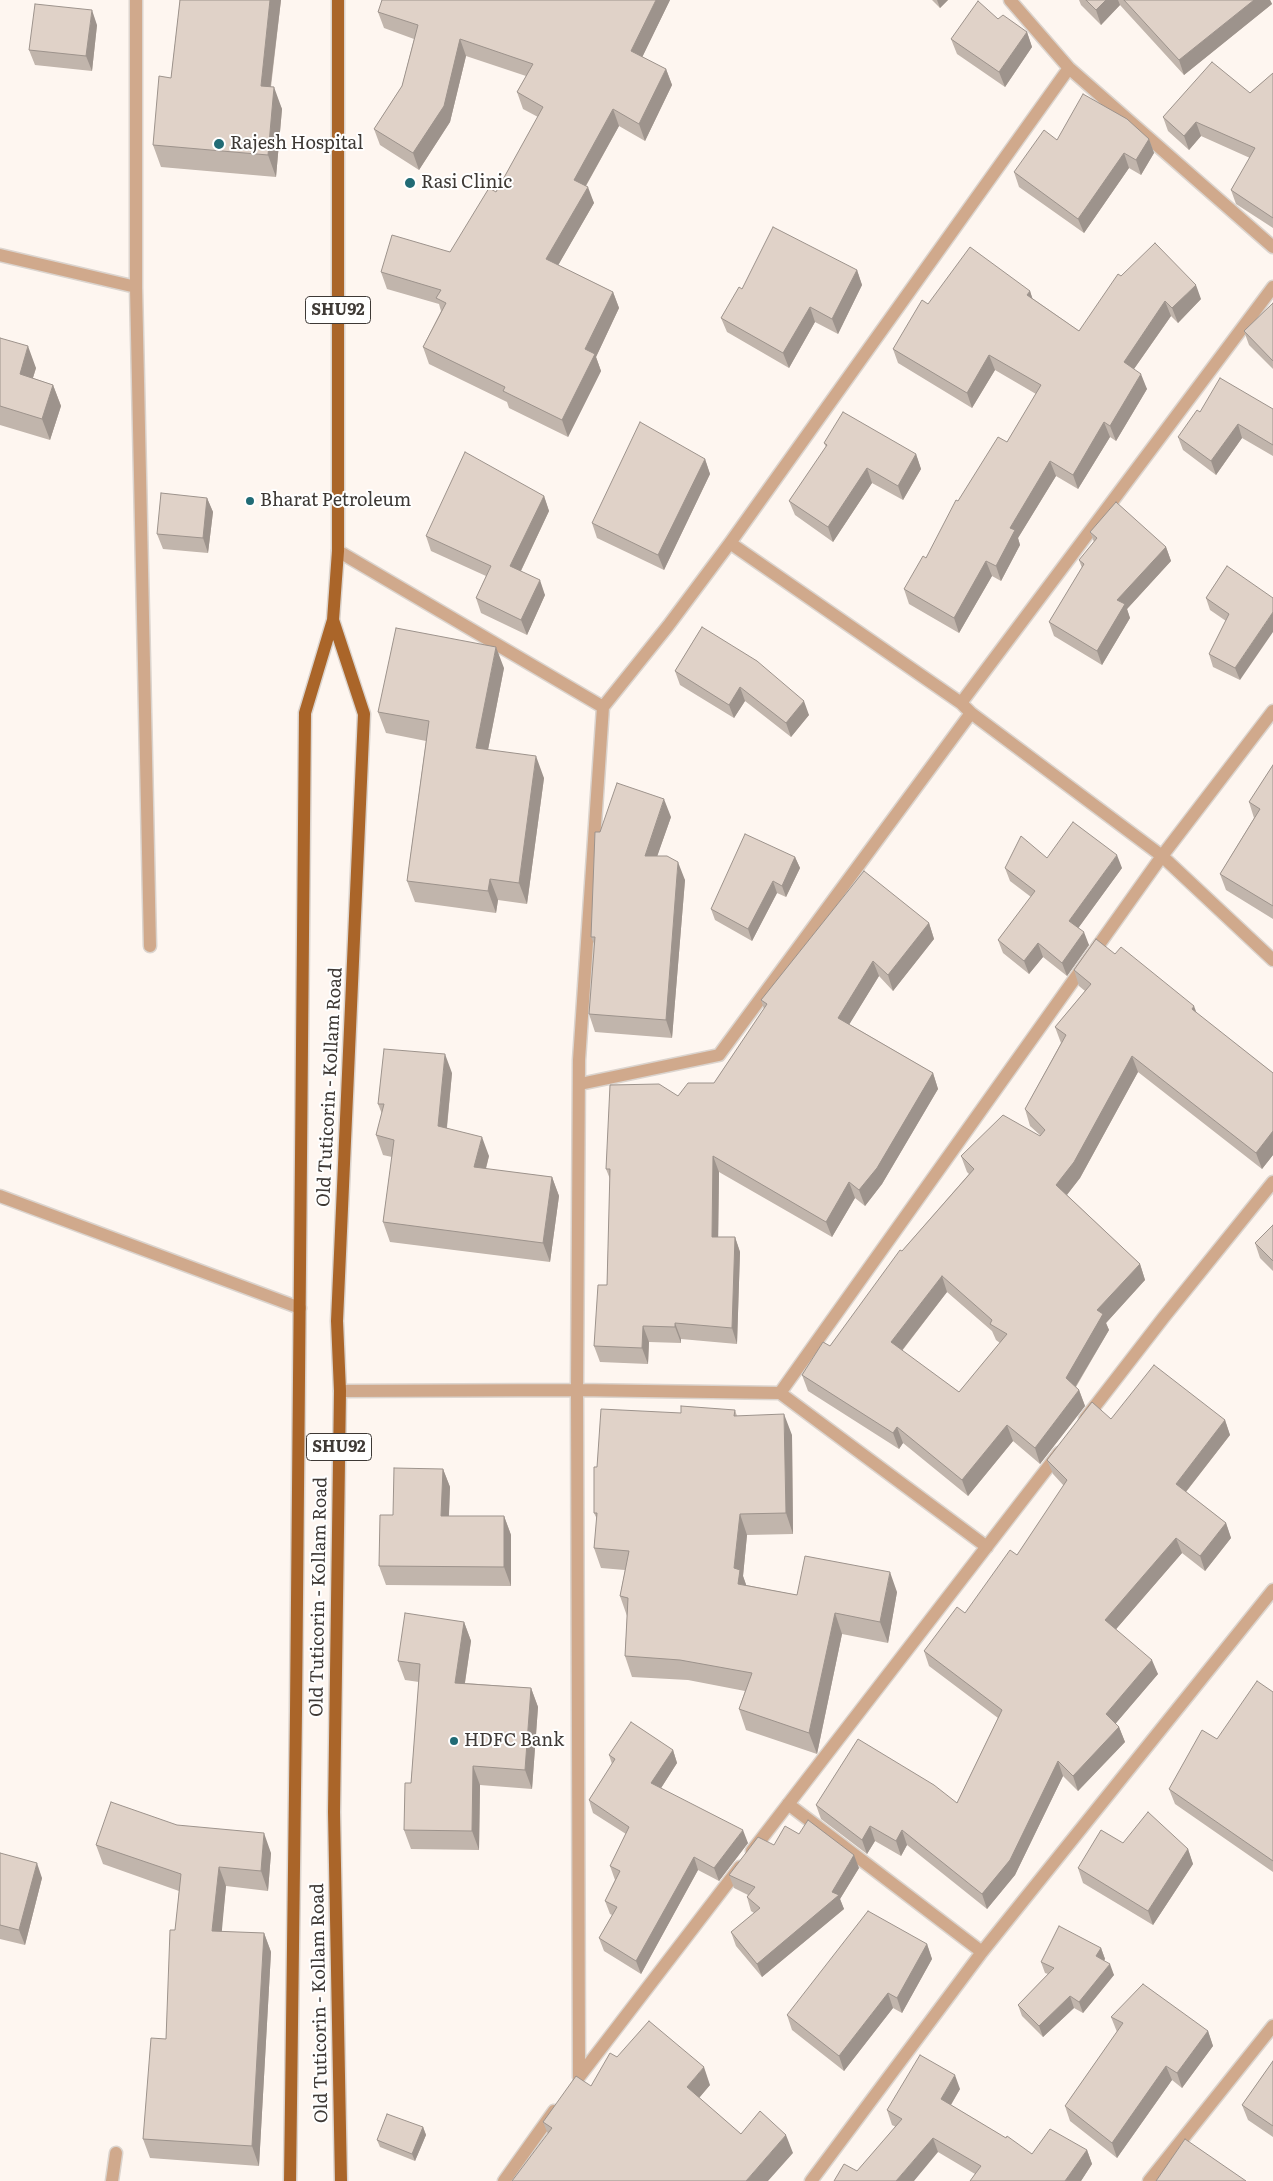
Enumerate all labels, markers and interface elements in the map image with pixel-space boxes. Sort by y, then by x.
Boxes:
place label: Rajesh Hospital [230,133,363,155]
marker: Rajesh Hospital [212,137,226,151]
place label: Rasi Clinic [421,172,512,194]
marker: Rasi Clinic [403,176,417,190]
road number: SHU92 [306,296,370,324]
place label: Bharat Petroleum [260,490,411,512]
marker: Bharat Petroleum [244,495,256,507]
street label: Old Tuticorin - Kollam Road [313,967,347,1207]
road number: SHU92 [306,1434,372,1460]
street label: Old Tuticorin - Kollam Road [306,1477,332,1717]
place label: HDFC Bank [464,1730,564,1752]
marker: HDFC Bank [448,1735,460,1747]
street label: Old Tuticorin - Kollam Road [307,1883,333,2123]

